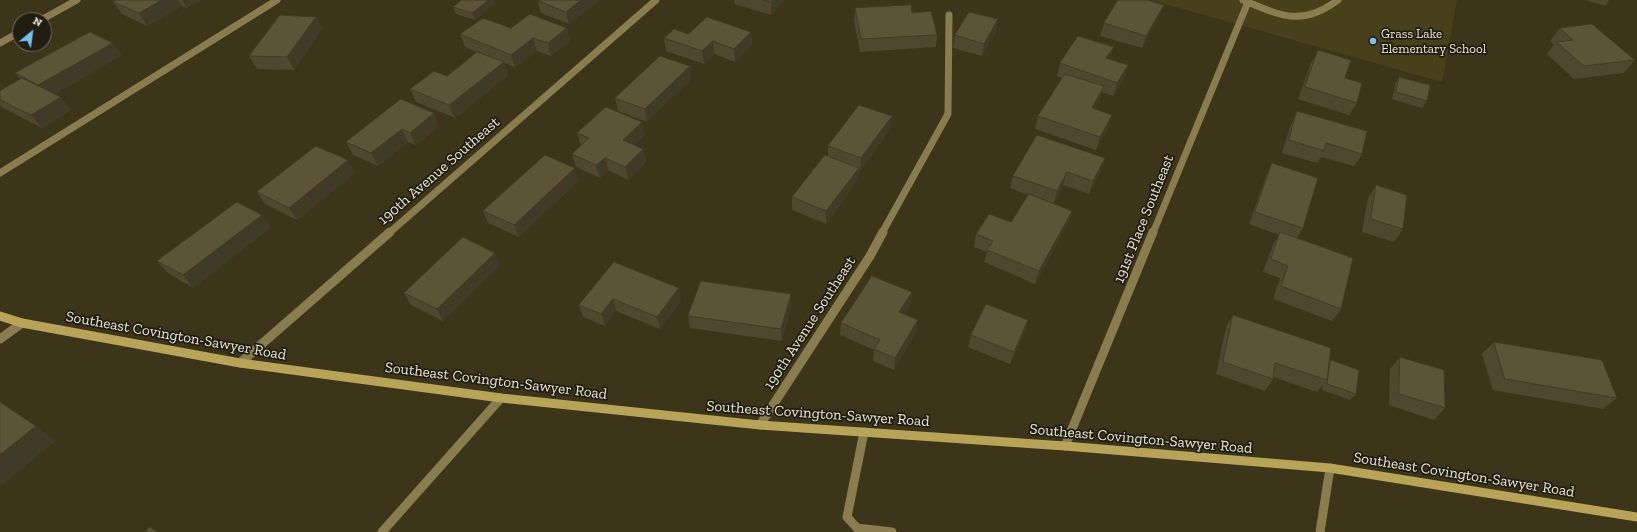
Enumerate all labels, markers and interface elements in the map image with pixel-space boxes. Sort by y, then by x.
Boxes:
north arrow [12,12,52,52]
text: N [31,14,44,30]
place label: Grass Lake Elementary School [1381,26,1486,57]
marker: Grass Lake Elementary School [1368,36,1378,46]
street label: 190th Avenue Southeast [375,113,503,229]
street label: 191st Place Southeast [1110,152,1178,286]
street label: 190th Avenue Southeast [760,253,860,393]
street label: Southeast Covington-Sawyer Road [64,308,288,364]
street label: Southeast Covington-Sawyer Road [384,358,608,404]
street label: Southeast Covington-Sawyer Road [706,397,930,431]
street label: Southeast Covington-Sawyer Road [1029,420,1253,458]
street label: Southeast Covington-Sawyer Road [1352,449,1576,501]

